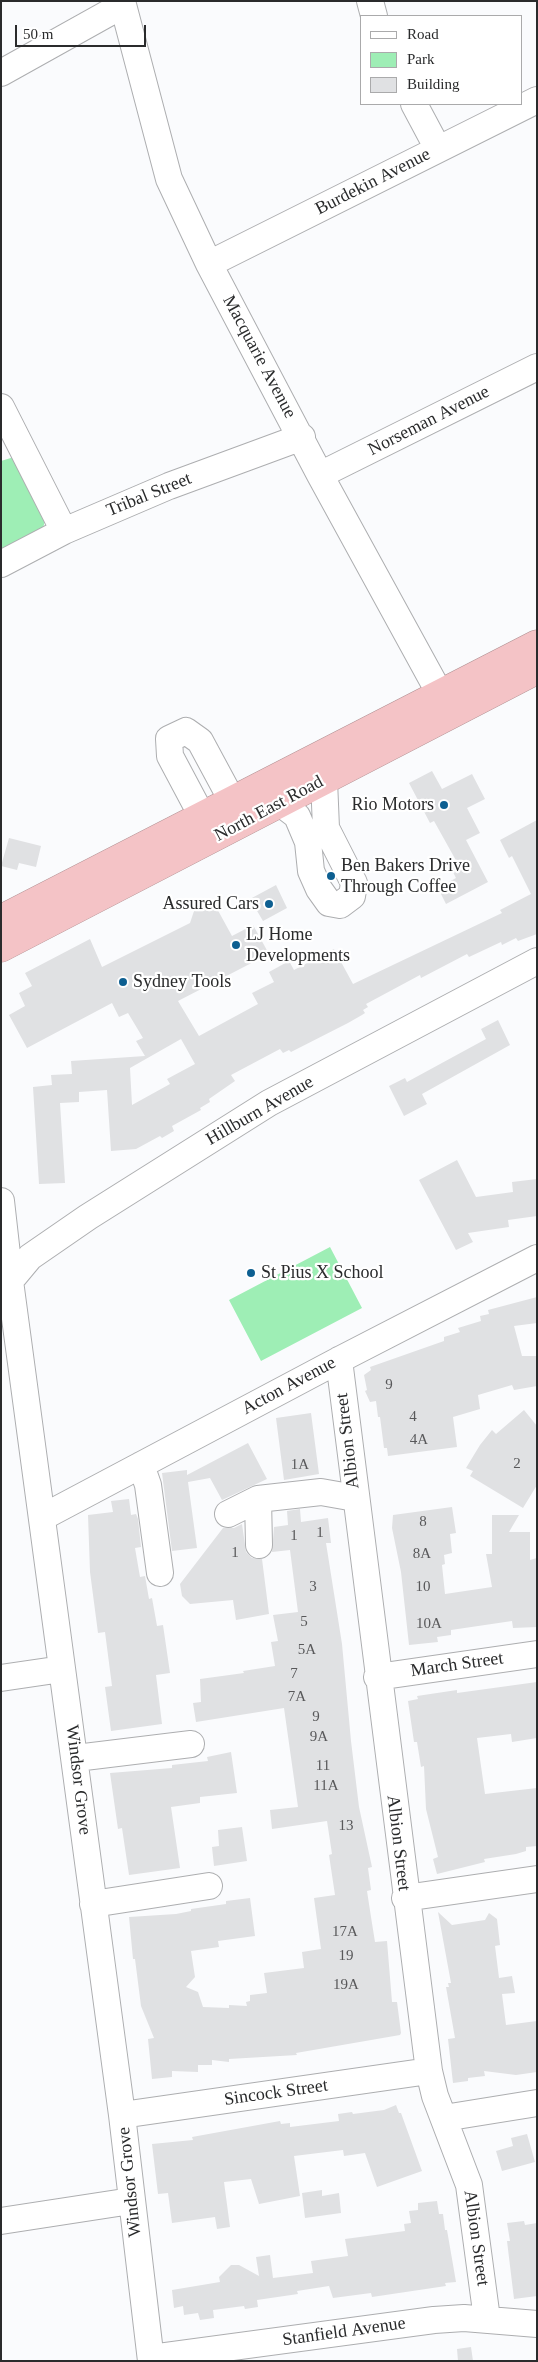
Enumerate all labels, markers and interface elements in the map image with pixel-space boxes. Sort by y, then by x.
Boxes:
scale bar [18,15,149,47]
legend [360,15,523,105]
text: 50 m [23,26,53,42]
text: Road [407,26,439,42]
text: Park [407,51,435,67]
text: Building [407,76,460,92]
street label: Burdekin Avenue [312,144,434,220]
street label: Macquarie Avenue [218,292,300,422]
street label: Norseman Avenue [365,381,493,461]
street label: Tribal Street [103,468,195,522]
street label: North East Road [211,771,327,847]
place label: Rio Motors [351,794,434,816]
marker: Rio Motors [438,799,450,811]
place label: Ben Bakers Drive Through Coffee [341,855,470,898]
marker: Ben Bakers Drive Through Coffee [325,870,337,882]
place label: Assured Cars [163,893,259,915]
marker: Assured Cars [263,898,275,910]
place label: LJ Home Developments [246,924,350,966]
marker: LJ Home Developments [230,939,242,951]
place label: Sydney Tools [133,971,231,993]
marker: Sydney Tools [117,976,129,988]
street label: Hillburn Avenue [203,1072,317,1150]
place label: St Pius X School [261,1262,384,1284]
marker: St Pius X School [245,1267,257,1279]
street label: Acton Avenue [238,1352,340,1420]
house number: 9 [385,1376,393,1394]
street label: Albion Street [331,1392,365,1490]
house number: 4 [409,1408,417,1426]
house number: 4A [410,1431,428,1449]
house number: 2 [513,1455,521,1473]
house number: 1A [291,1456,309,1474]
house number: 8 [419,1513,427,1531]
house number: 1 [316,1524,324,1542]
house number: 1 [290,1527,298,1545]
house number: 1 [231,1544,239,1562]
house number: 8A [413,1545,431,1563]
house number: 3 [309,1578,317,1596]
house number: 10 [416,1578,430,1596]
house number: 5 [300,1613,308,1631]
house number: 10A [416,1615,442,1633]
house number: 5A [298,1641,316,1659]
street label: March Street [409,1648,505,1682]
house number: 7 [290,1665,298,1683]
house number: 7A [288,1688,306,1706]
house number: 9 [312,1708,320,1726]
street label: Windsor Grove [61,1724,95,1836]
house number: 9A [310,1728,328,1746]
house number: 11 [316,1757,330,1775]
house number: 11A [313,1777,339,1795]
street label: Albion Street [381,1794,415,1892]
house number: 13 [338,1817,354,1835]
house number: 17A [332,1923,358,1941]
house number: 19 [338,1947,354,1965]
house number: 19A [333,1976,359,1994]
street label: Sincock Street [223,2075,329,2111]
street label: Windsor Grove [113,2126,147,2238]
street label: Albion Street [459,2189,493,2287]
street label: Stanfield Avenue [281,2313,407,2351]

